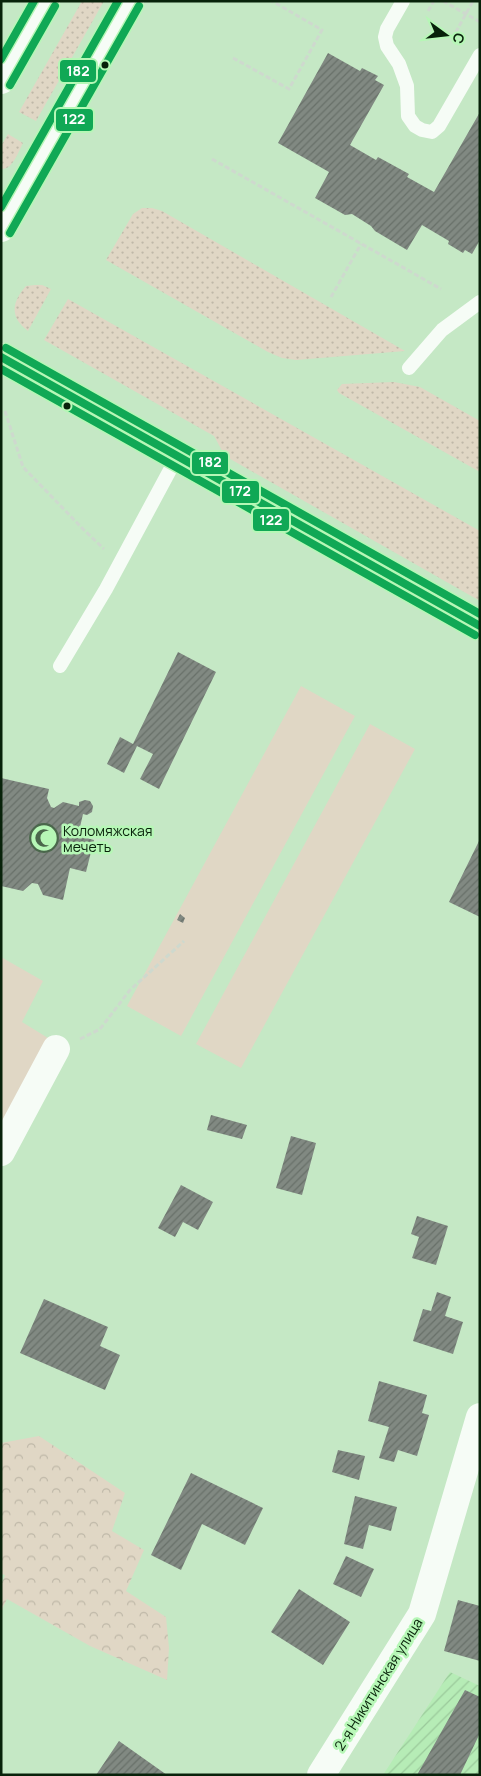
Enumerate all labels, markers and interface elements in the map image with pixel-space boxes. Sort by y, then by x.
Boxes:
north arrow [421,10,471,60]
text: С [449,31,470,46]
line badge: 182 [59,59,97,83]
unlabelled marker [100,60,110,70]
text: 182 [66,61,90,80]
line badge: 122 [55,108,94,132]
text: 122 [63,109,85,128]
unlabelled marker [62,401,72,411]
line badge: 182 [191,451,229,475]
text: 182 [198,452,222,471]
line badge: 172 [221,480,260,504]
text: 172 [229,481,251,500]
line badge: 122 [252,508,290,532]
text: 122 [260,510,282,529]
place label: Коломяжская мечеть [63,821,153,856]
mosque icon: Коломяжская мечеть [29,823,59,853]
street label: 2-я Никитинская улица [329,1614,427,1754]

